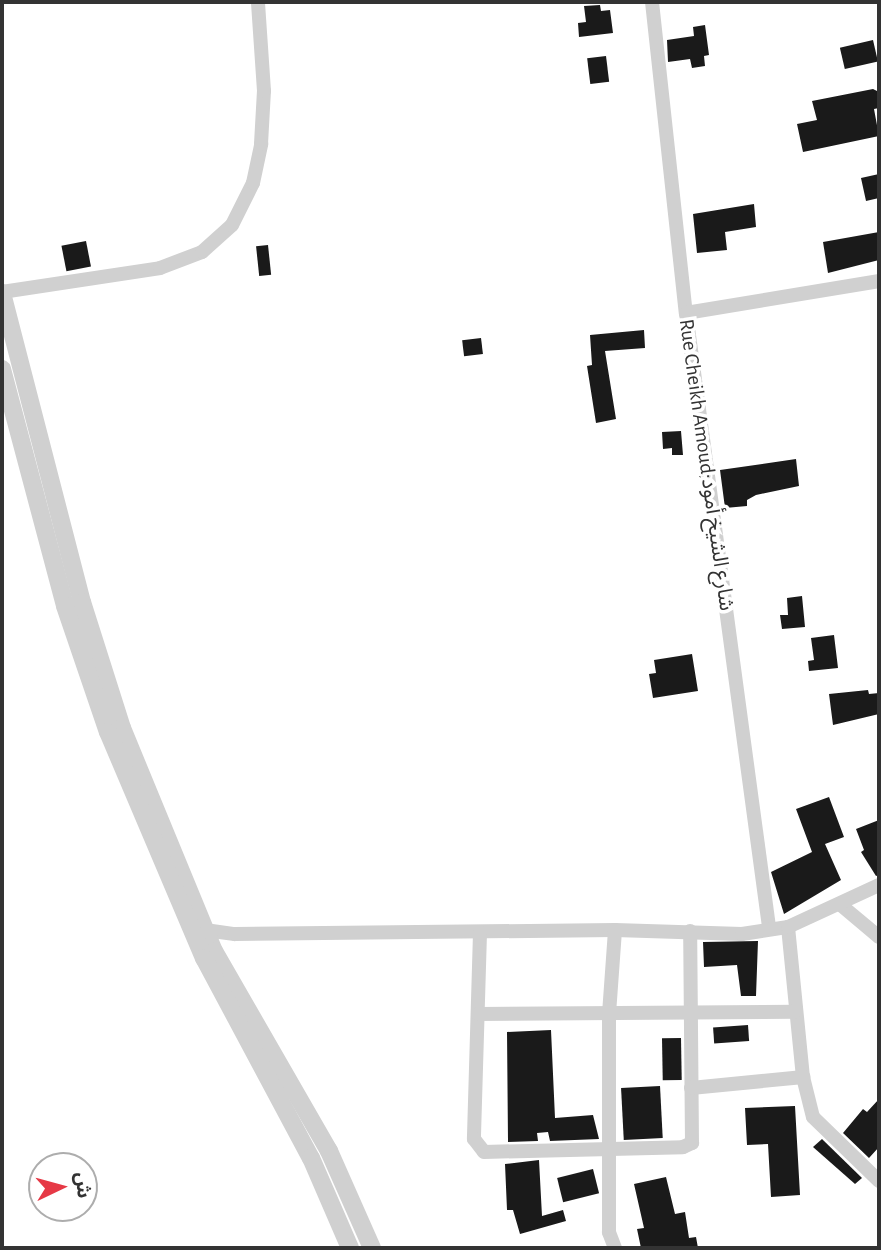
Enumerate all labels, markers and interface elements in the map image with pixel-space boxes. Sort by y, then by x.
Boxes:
street label: Rue Cheikh Amoud;شارع الشيخ أمود [673,317,739,613]
north arrow [28,1152,98,1222]
text: ش [72,1172,93,1199]

